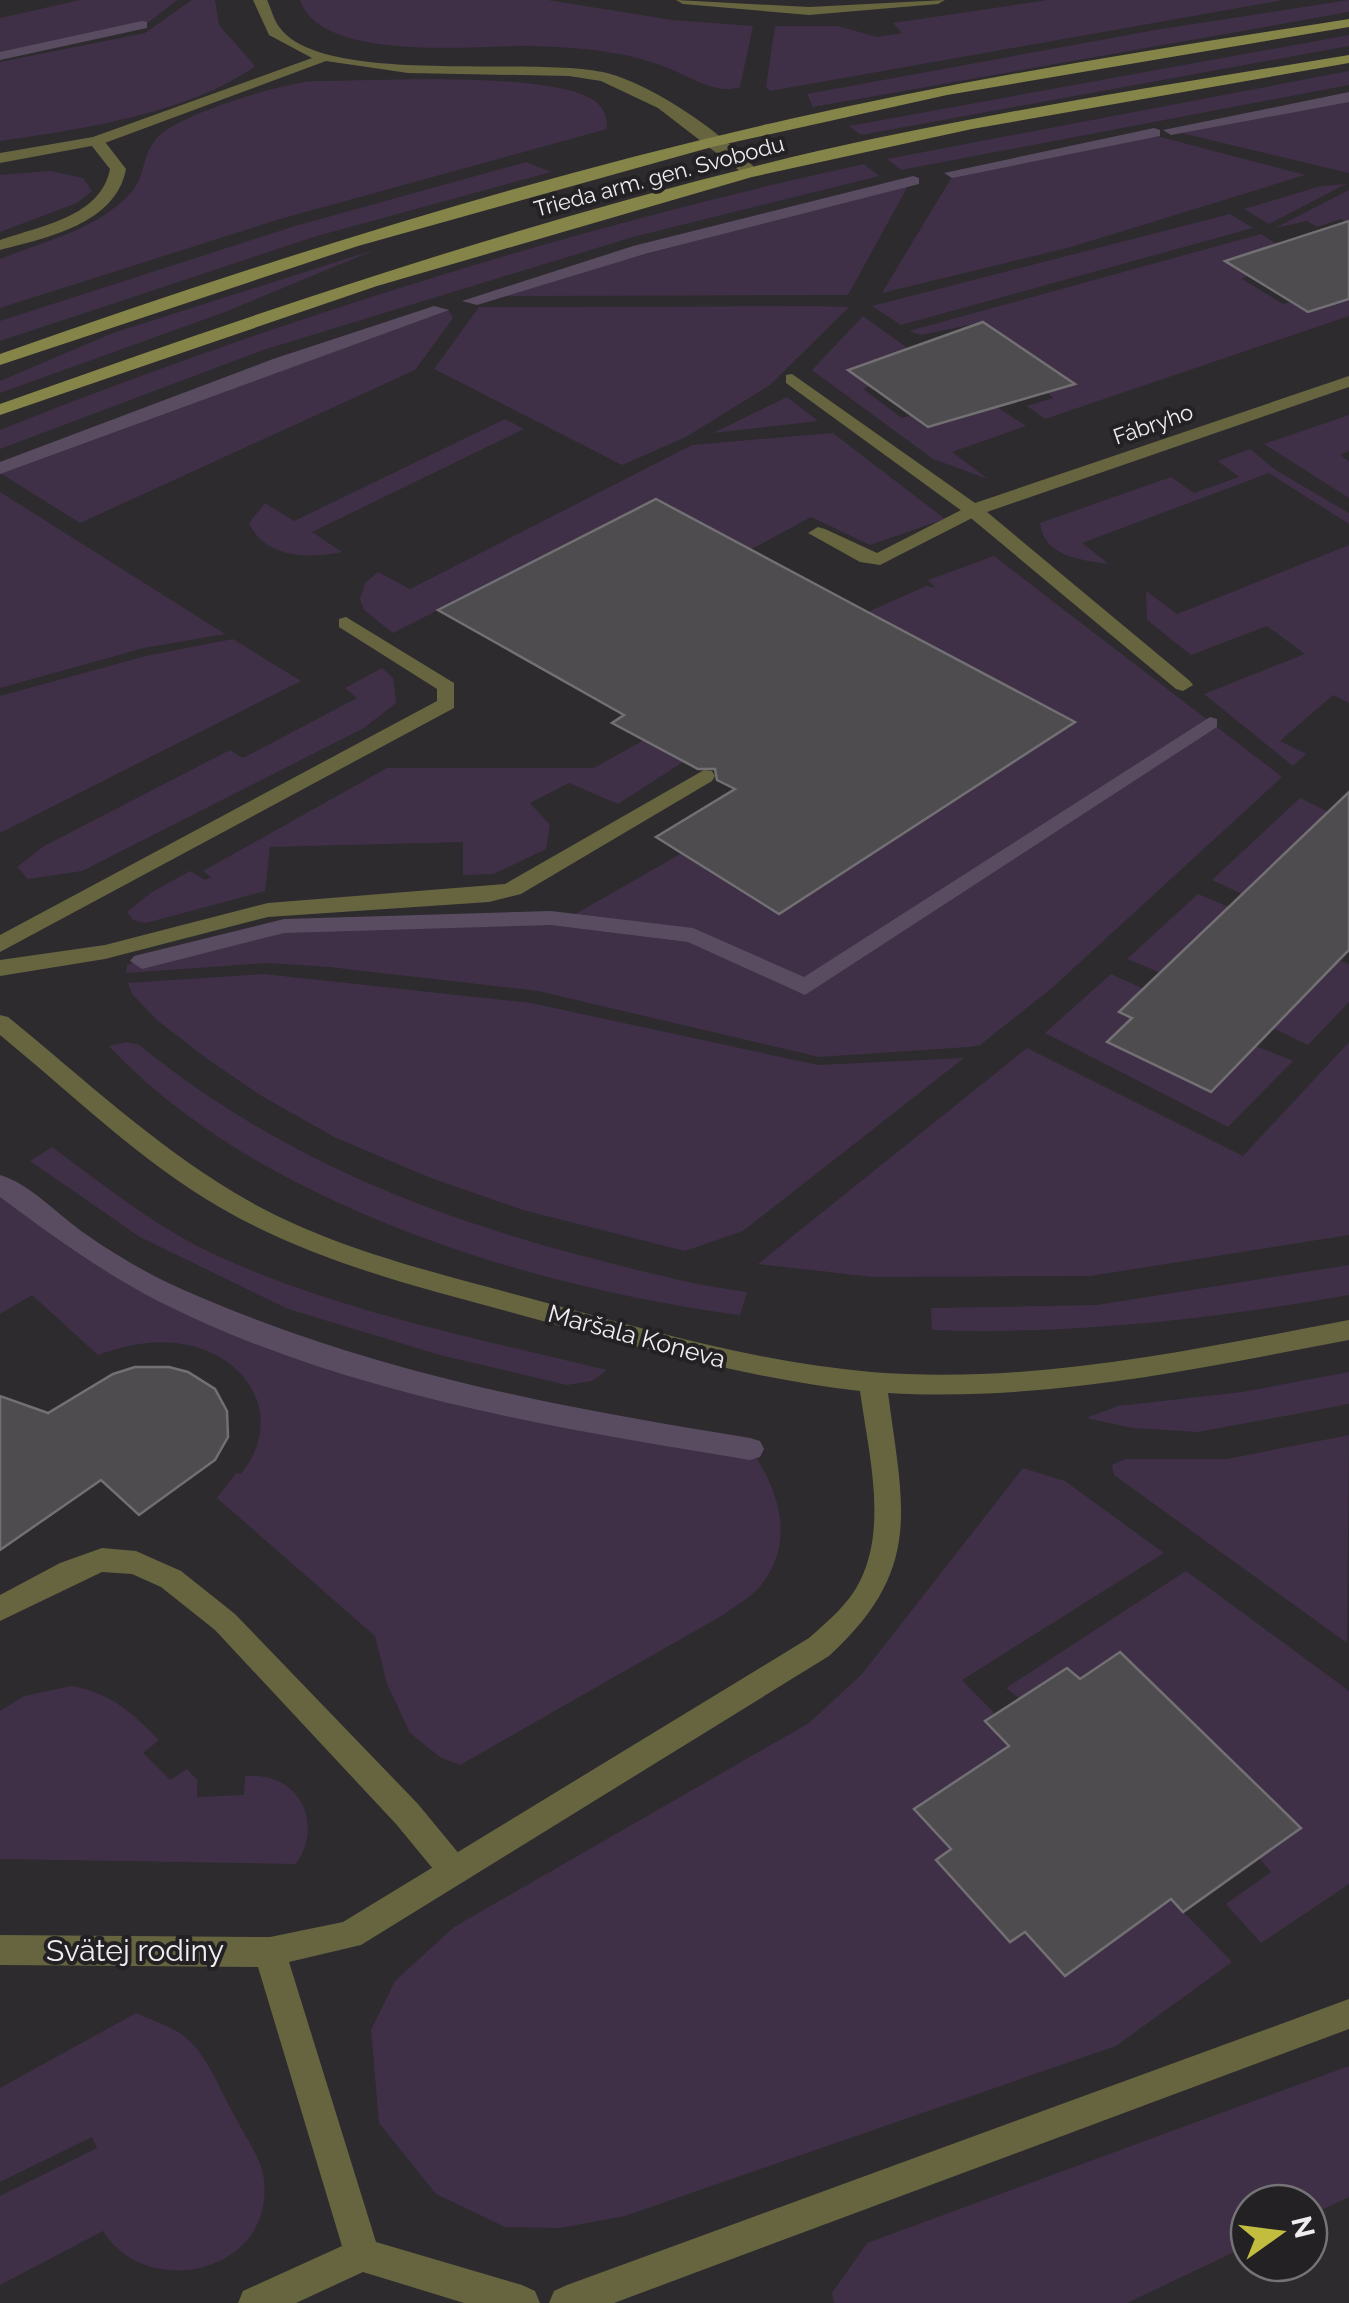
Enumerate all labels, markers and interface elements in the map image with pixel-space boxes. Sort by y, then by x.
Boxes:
street label: Trieda arm. gen. Svobodu [531,130,787,222]
street label: Fábryho [1110,398,1196,450]
street label: Maršala Koneva [545,1298,729,1374]
street label: Svätej rodiny [46,1933,224,1968]
north arrow [1229,2183,1329,2283]
text: N [1284,2213,1321,2241]

